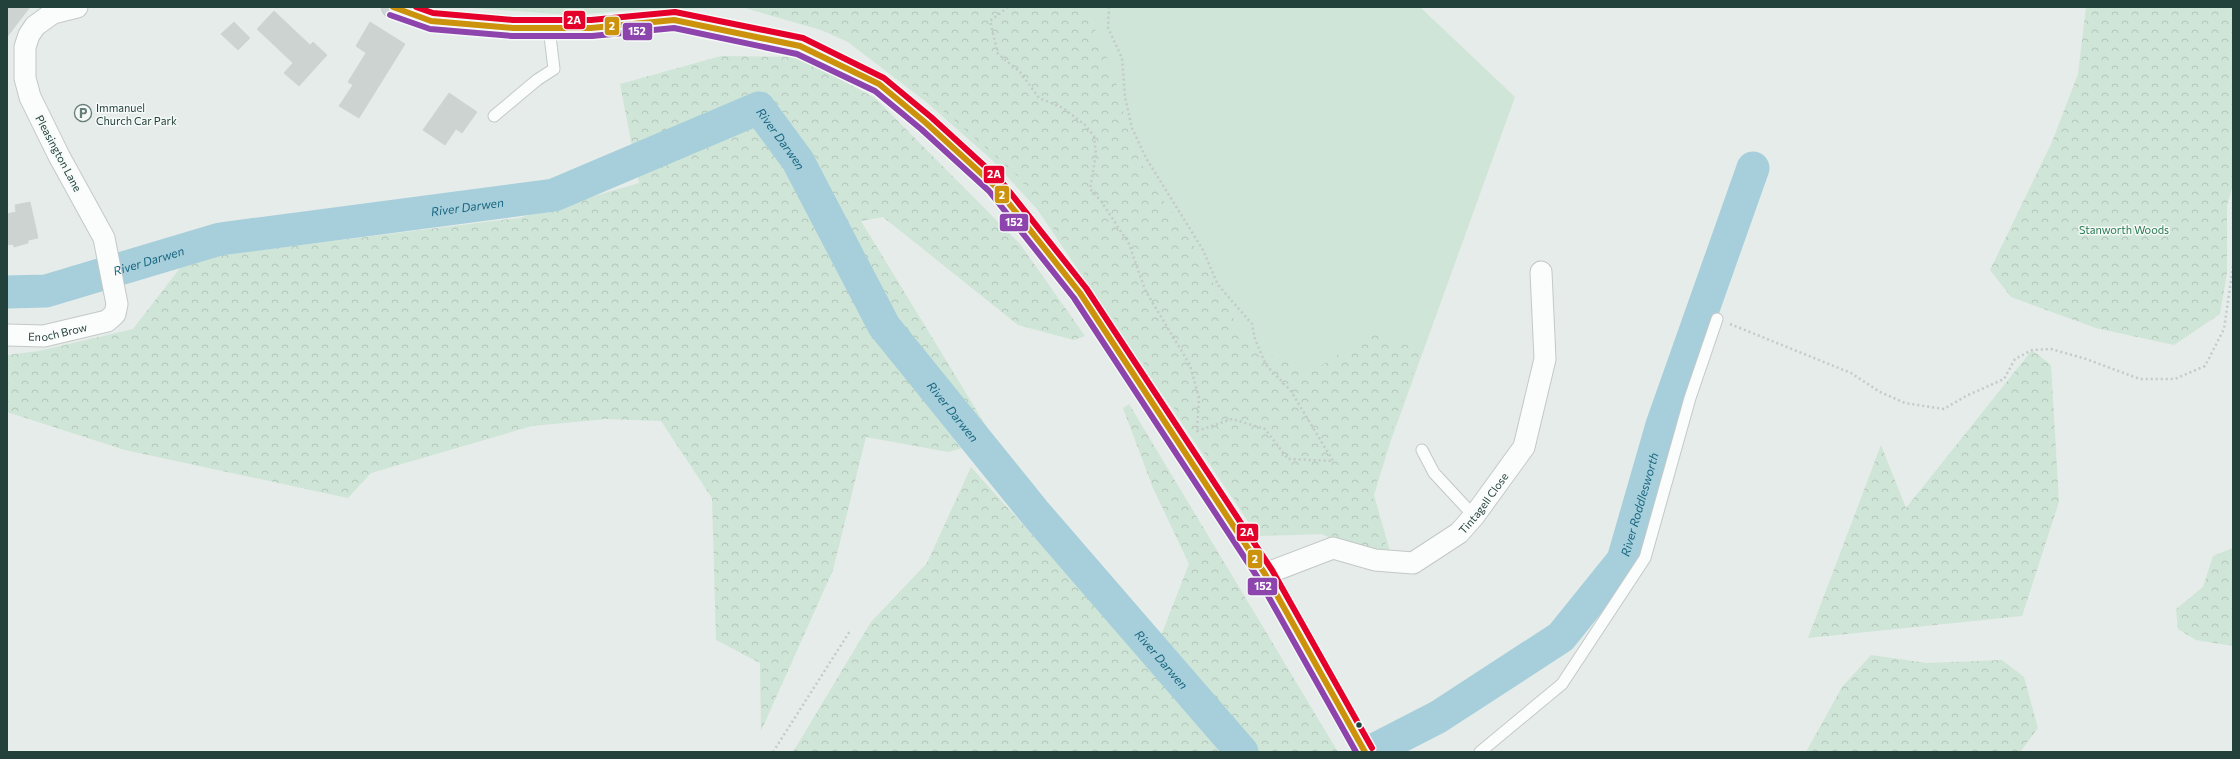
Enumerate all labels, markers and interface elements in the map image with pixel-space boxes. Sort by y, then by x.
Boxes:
line badge: 2A [563,10,586,30]
text: 2A [567,13,581,26]
line badge: 2 [604,16,620,36]
text: 2 [609,19,615,32]
line badge: 152 [622,22,653,41]
text: 152 [628,24,646,37]
place label: Immanuel Church Car Park [96,101,177,127]
parking icon: Immanuel Church Car Park [73,103,93,123]
water label: River Darwen [754,105,808,172]
street label: Pleasington Lane [33,112,85,194]
line badge: 2A [983,165,1005,184]
text: 2A [987,167,1001,180]
line badge: 2 [994,185,1010,204]
text: 2 [999,188,1005,201]
water label: River Darwen [430,195,505,218]
line badge: 152 [999,213,1029,232]
text: 152 [1005,215,1023,228]
park label: Stanworth Woods [2079,223,2169,236]
water label: River Darwen [111,243,186,278]
street label: Enoch Brow [28,319,88,343]
water label: River Darwen [925,379,982,444]
water label: River Roddlesworth [1617,451,1661,558]
street label: Tintagell Close [1455,469,1510,536]
line badge: 2A [1236,523,1259,542]
text: 2A [1240,525,1254,538]
line badge: 2 [1247,549,1263,569]
text: 2 [1252,552,1258,565]
line badge: 152 [1247,577,1278,596]
text: 152 [1254,579,1272,592]
water label: River Darwen [1132,627,1191,692]
unlabelled marker [1354,720,1364,730]

